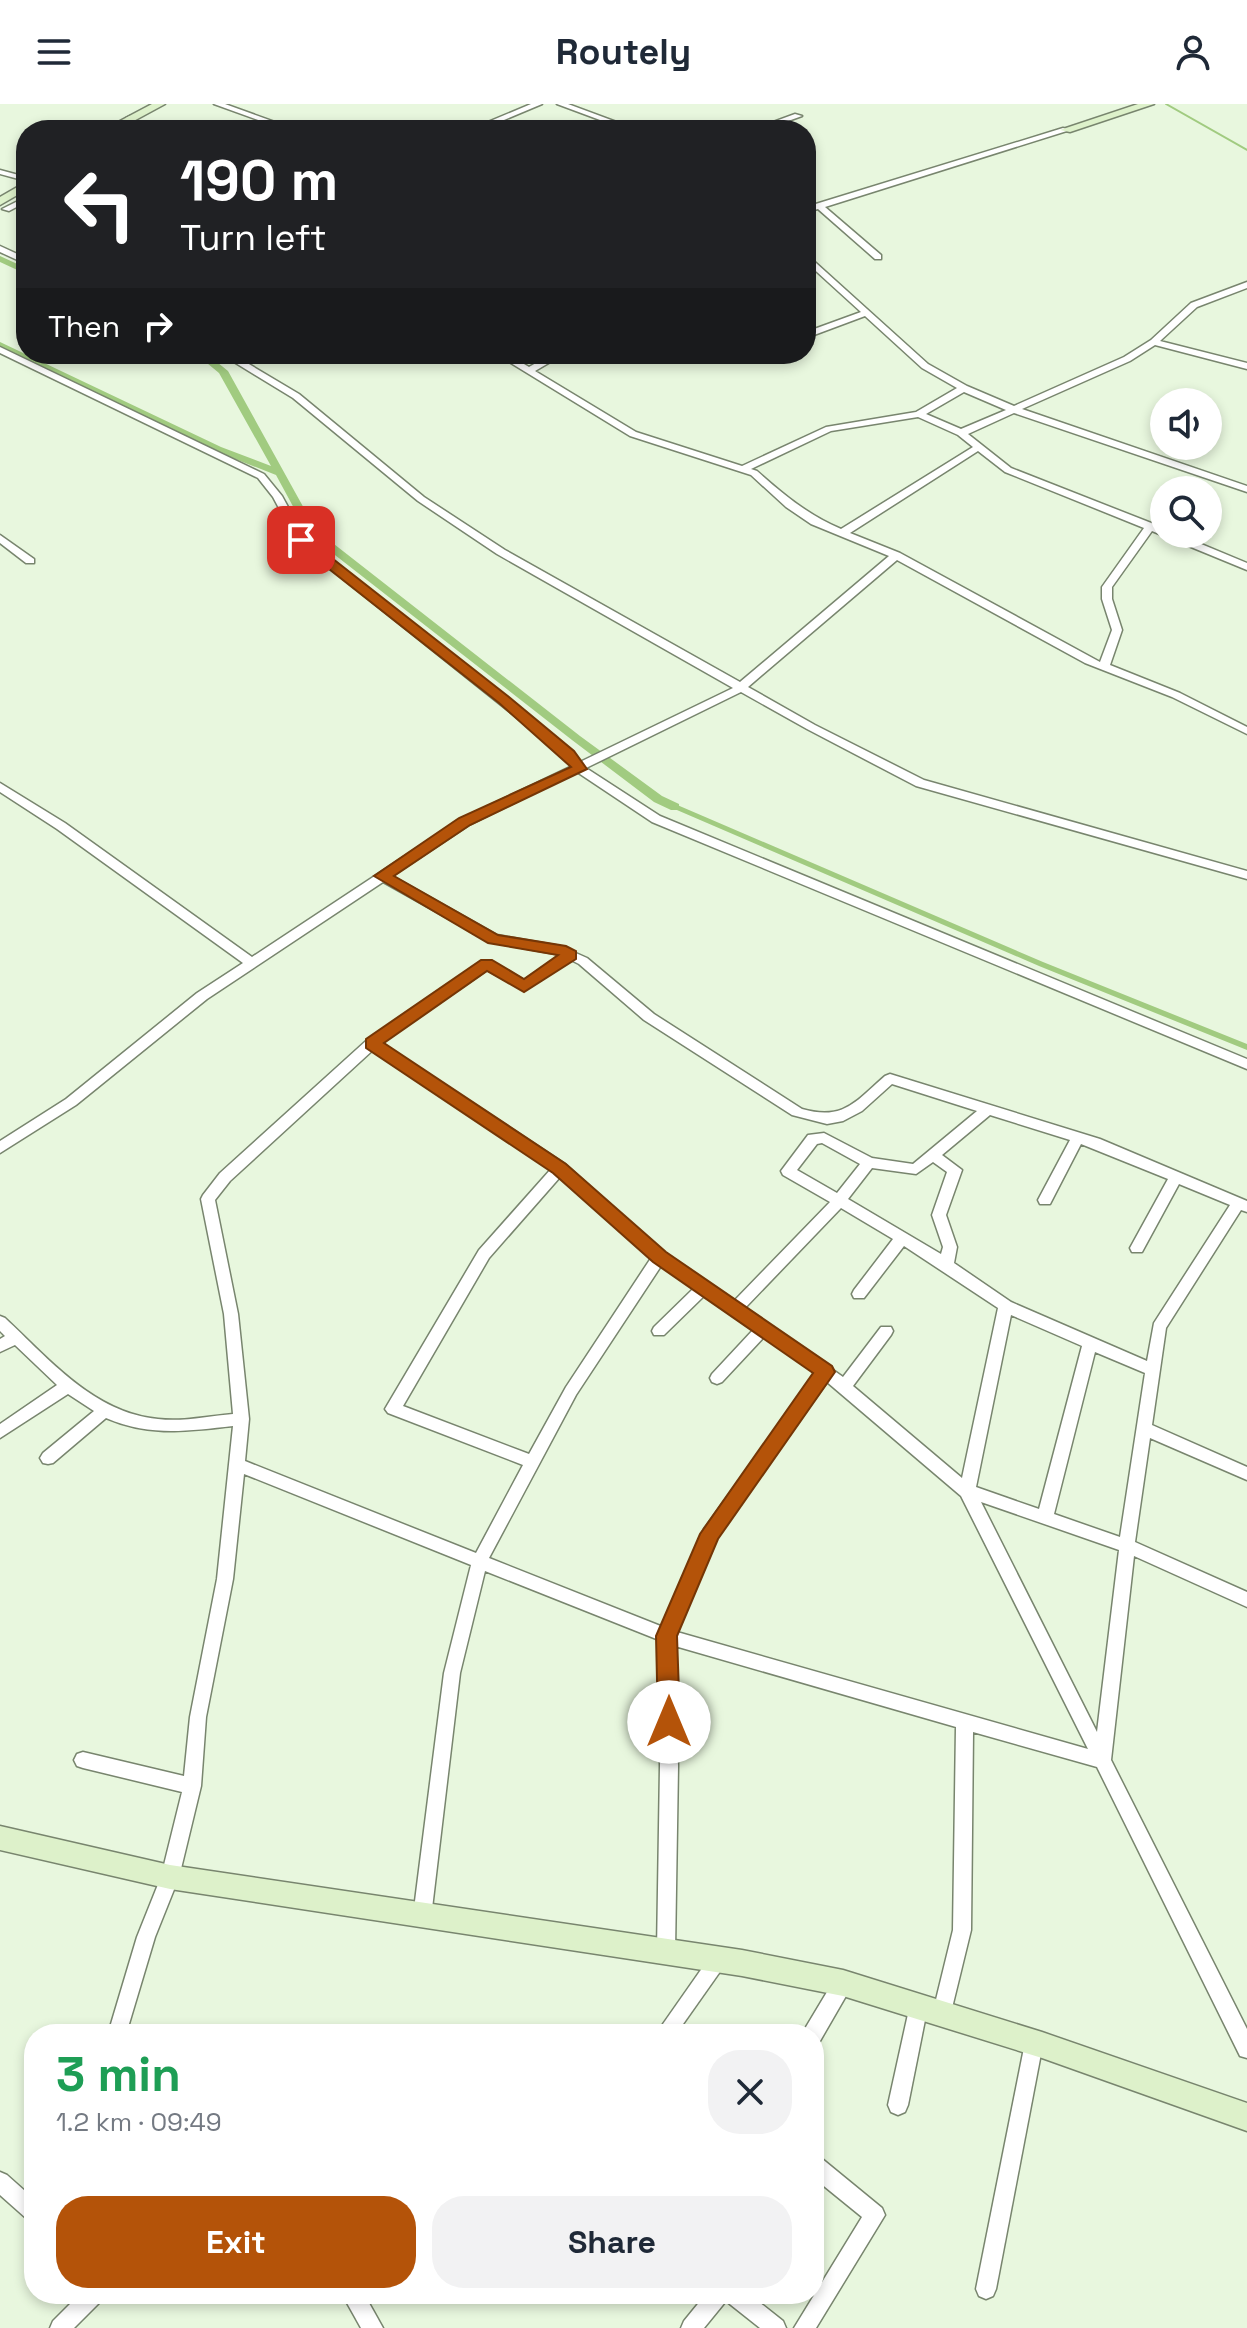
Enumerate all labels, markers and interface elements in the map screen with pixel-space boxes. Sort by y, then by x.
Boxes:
text: Routely [556,29,691,75]
icon: menu [32,30,76,74]
icon: person [1171,30,1215,74]
text: 190 m [180,145,338,216]
icon: left [48,152,152,256]
text: Turn left [180,215,327,261]
icon: right [136,304,180,348]
text: Then [48,307,120,346]
map controls [1150,388,1222,548]
button: sound [1150,388,1222,460]
button: search [1150,476,1222,548]
pin [267,506,335,574]
icon: arrive [279,518,323,562]
position arrow [627,1680,711,1764]
text: 3 min [56,2044,181,2105]
button: close [708,2050,792,2134]
text: 1.2 km · 09:49 [56,2105,222,2139]
button: Exit [56,2196,416,2288]
button: Share [432,2196,792,2288]

